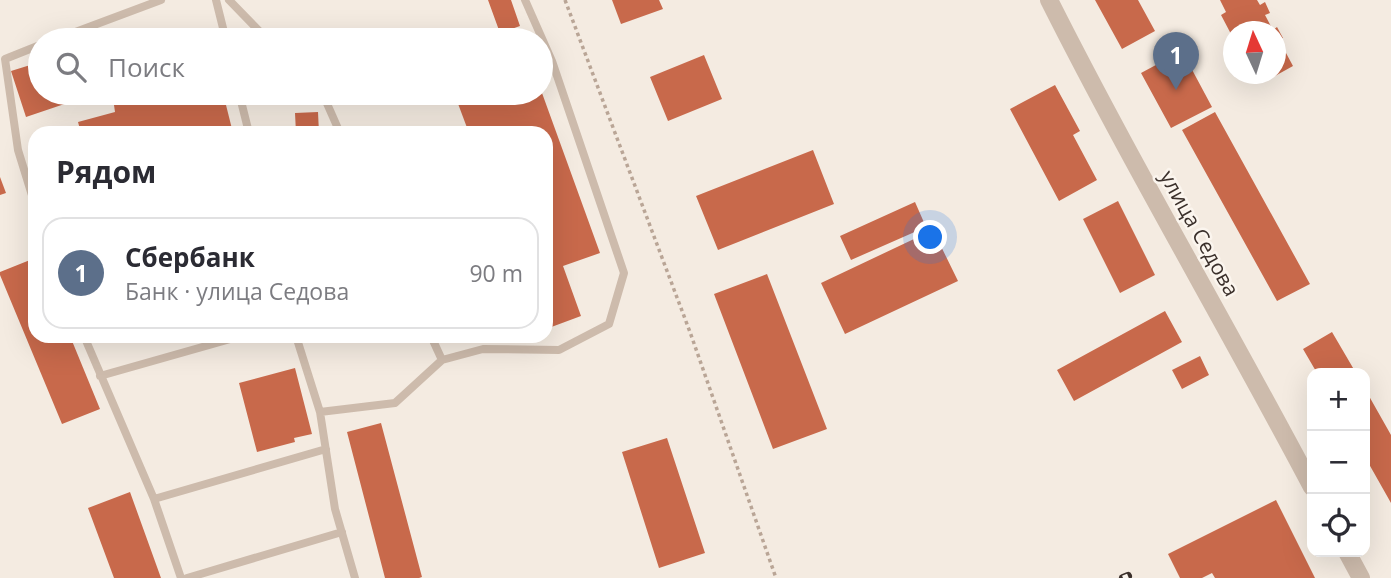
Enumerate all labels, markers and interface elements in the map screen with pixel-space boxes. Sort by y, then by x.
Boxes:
north arrow [1223,21,1286,84]
search box [28,28,553,105]
pin: 1 [1153,32,1199,90]
icon: search [52,48,90,86]
text: Поиск [108,49,185,85]
text: Рядом [56,151,156,192]
street label: улица Седова [1154,165,1246,301]
your location [913,220,947,254]
text: Сбербанк [125,239,255,275]
text: 1 [74,257,88,289]
text: 90 m [469,257,523,289]
text: Банк · улица Седова [125,275,349,307]
map controls [1307,368,1370,557]
button: + [1307,368,1370,431]
button: − [1307,431,1370,494]
button: locate [1307,494,1370,557]

